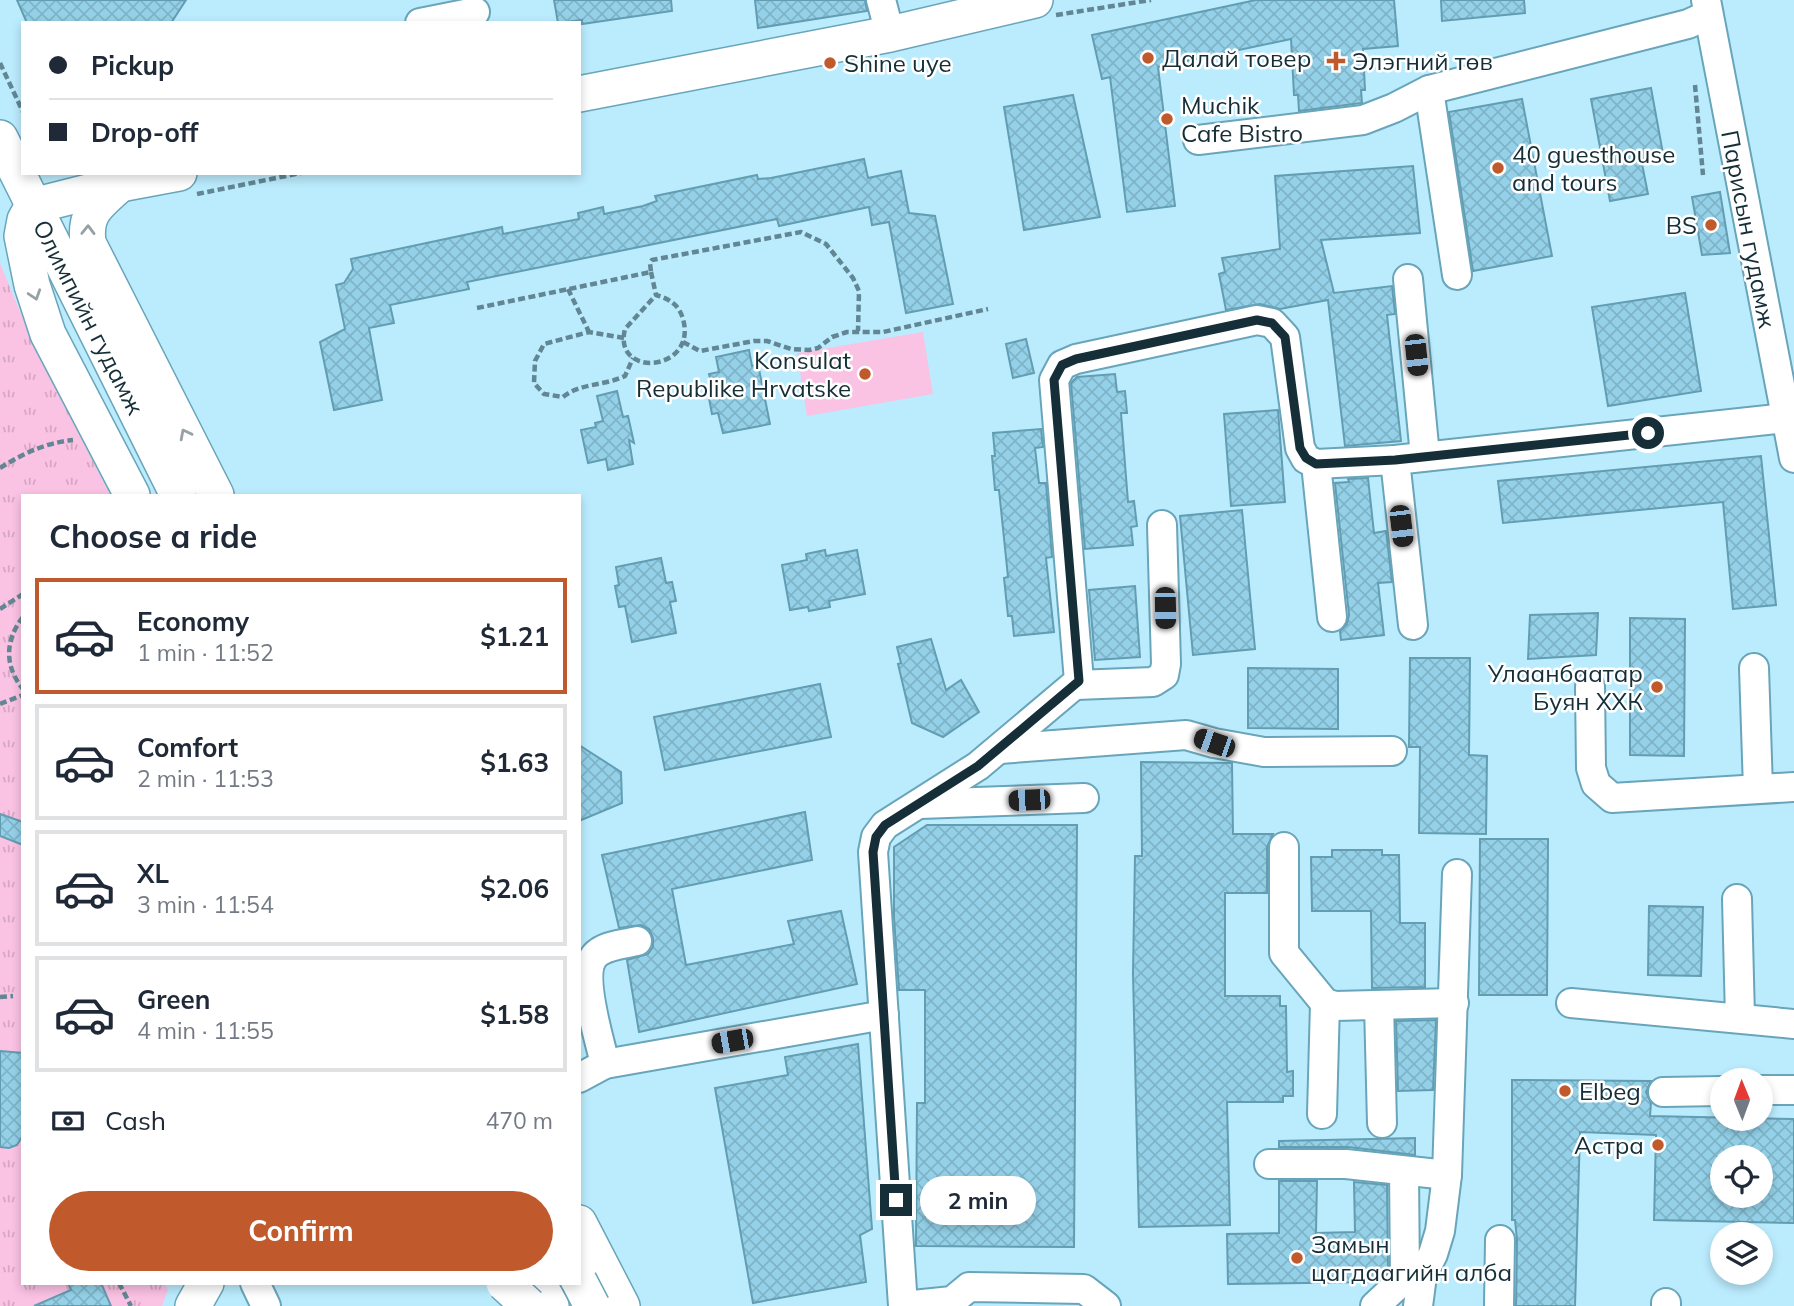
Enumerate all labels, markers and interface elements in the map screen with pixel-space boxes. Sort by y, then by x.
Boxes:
place label: Далай товер [1162,43,1311,73]
place label: Элэгний төв [1352,46,1493,76]
place label: Shine uye [844,48,952,78]
text: Pickup [91,49,174,82]
marker: Далай товер [1140,50,1156,66]
marker: Элэгний төв [1326,51,1346,71]
marker: Shine uye [822,55,838,71]
place label: Muchik Cafe Bistro [1181,90,1303,148]
marker: Muchik Cafe Bistro [1159,111,1175,127]
text: Drop-off [91,116,198,149]
street label: Парисын гудамж [1715,128,1783,331]
place label: 40 guesthouse and tours [1512,139,1675,197]
marker: 40 guesthouse and tours [1490,160,1506,176]
place label: BS [1666,210,1697,240]
street label: Олимпийн гудамж [27,215,151,420]
marker: BS [1703,217,1719,233]
one-way arrow [81,224,96,235]
one-way arrow [27,288,41,300]
car [1404,333,1429,377]
place label: Konsulat Republike Hrvatske [636,345,851,403]
marker: Konsulat Republike Hrvatske [857,366,873,382]
route start [1632,417,1664,449]
one-way arrow [179,429,193,441]
car [1389,504,1414,548]
text: Choose a ride [49,516,257,556]
car [1155,587,1176,629]
icon: car [53,605,116,668]
text: Economy [137,605,249,638]
text: $1.21 [480,620,549,653]
text: 1 min · 11:52 [137,638,274,667]
place label: Улаанбаатар Буян ХХК [1487,658,1643,716]
marker: Улаанбаатар Буян ХХК [1649,679,1665,695]
car [1191,726,1238,760]
icon: car [53,731,116,794]
text: Comfort [137,731,238,764]
text: $1.63 [480,746,549,779]
text: 2 min · 11:53 [137,764,274,793]
car [1008,789,1051,811]
icon: car [53,857,116,920]
text: XL [137,857,169,890]
text: $2.06 [480,872,549,905]
text: 3 min · 11:54 [137,890,274,919]
icon: car [53,983,116,1046]
text: Green [137,983,210,1016]
text: $1.58 [480,998,549,1031]
text: 4 min · 11:55 [137,1016,274,1045]
car [710,1027,755,1055]
north arrow [1710,1068,1773,1130]
map controls [1710,1068,1773,1285]
place label: Elbeg [1579,1076,1641,1106]
marker: Elbeg [1557,1083,1573,1099]
icon: cash [49,1102,87,1140]
text: Cash [105,1104,166,1137]
text: 470 m [485,1106,553,1135]
place label: Астра [1574,1130,1644,1160]
marker: Астра [1650,1137,1666,1153]
button: locate [1710,1145,1773,1208]
callout: 2 min [920,1176,1036,1224]
route end [880,1184,912,1216]
text: 2 min [948,1186,1008,1215]
button: Confirm [49,1191,553,1271]
button: layers [1710,1222,1773,1285]
place label: Замын цагдаагийн алба [1311,1229,1512,1287]
marker: Замын цагдаагийн алба [1289,1250,1305,1266]

